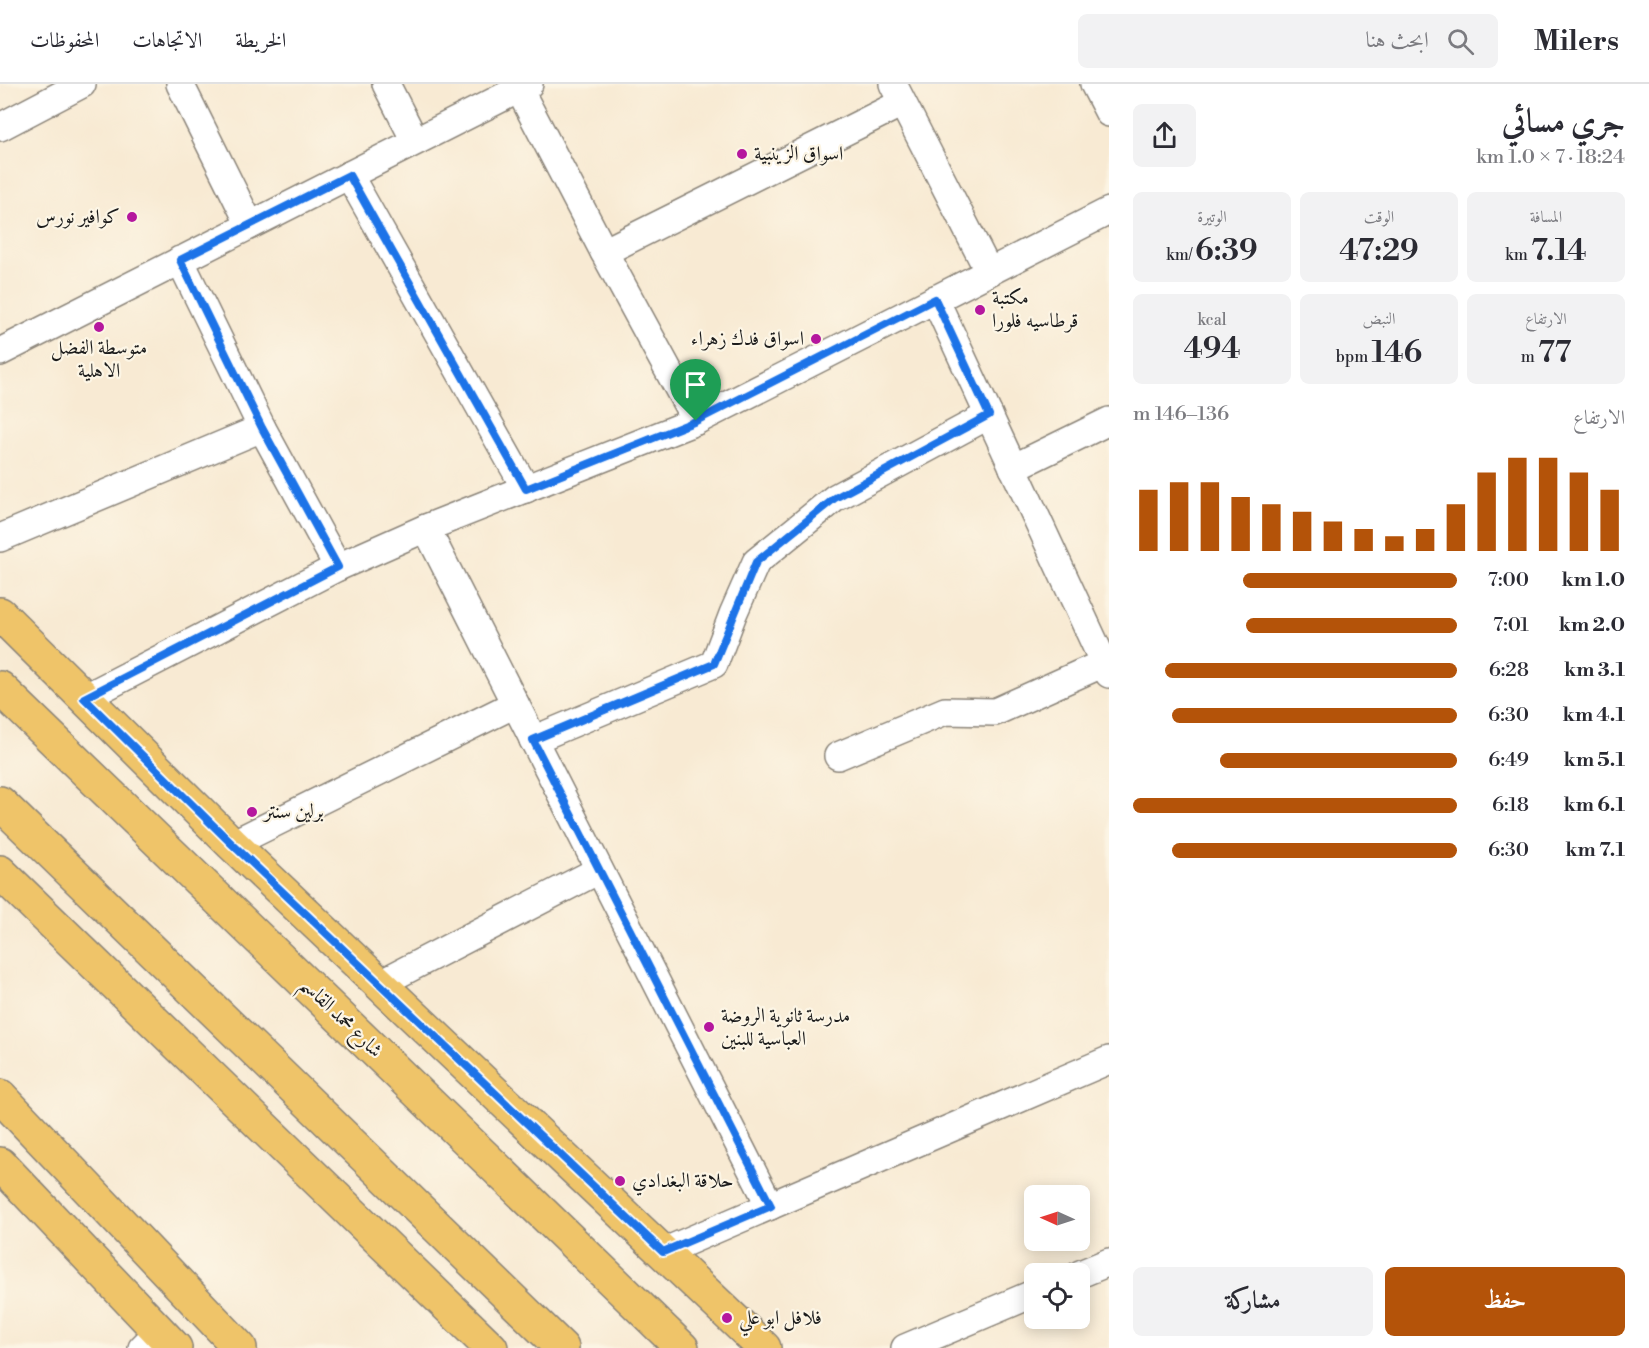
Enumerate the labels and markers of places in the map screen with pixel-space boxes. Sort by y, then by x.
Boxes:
place label: اسواق الزينبية [754,142,843,167]
marker: اسواق الزينبية [735,147,749,161]
place label: كوافير نورس [36,205,120,230]
marker: كوافير نورس [125,210,139,224]
place label: مكتبة قرطاسيه فلورا [992,286,1078,334]
marker: مكتبة قرطاسيه فلورا [973,303,987,317]
marker: متوسطة الفضل الاهلية [92,320,106,334]
place label: اسواق فدك زهراء [691,327,804,352]
marker: اسواق فدك زهراء [809,332,823,346]
place label: متوسطة الفضل الاهلية [51,336,147,384]
pin [670,359,721,421]
place label: برلين سنتر [262,800,324,825]
marker: برلين سنتر [245,805,259,819]
place label: مدرسة ثانوية الروضة العباسية للبنين [721,1004,850,1052]
marker: مدرسة ثانوية الروضة العباسية للبنين [702,1020,716,1034]
place label: حلاقة البغدادي [632,1169,734,1196]
marker: حلاقة البغدادي [613,1174,627,1188]
place label: فلافل ابو علي [739,1306,822,1337]
marker: فلافل ابو علي [720,1311,734,1325]

